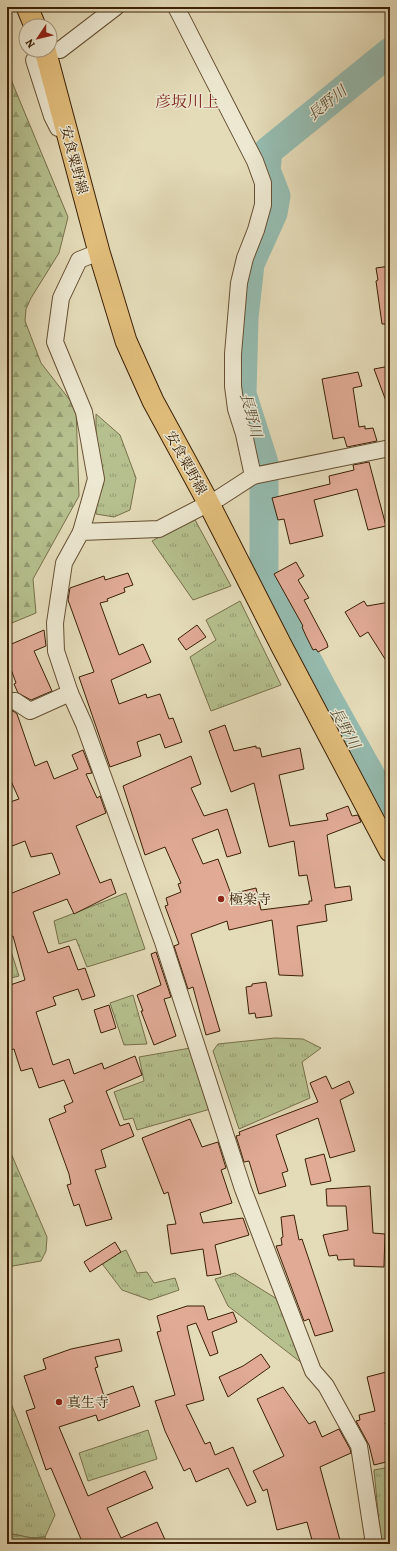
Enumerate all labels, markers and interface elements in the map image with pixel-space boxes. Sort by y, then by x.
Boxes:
north arrow [18,18,58,58]
text: N [22,36,39,51]
water label: 長野川 [303,80,352,125]
district label: 彦坂川上 [155,91,219,113]
street label: 安食粟野線 [56,124,92,196]
water label: 長野川 [236,391,267,441]
street label: 安食粟野線 [161,428,211,498]
water label: 長野川 [325,703,366,754]
place label: 極楽寺 [229,890,271,909]
marker: 極楽寺 [216,894,226,904]
place label: 真生寺 [67,1393,109,1412]
marker: 真生寺 [54,1397,64,1407]

